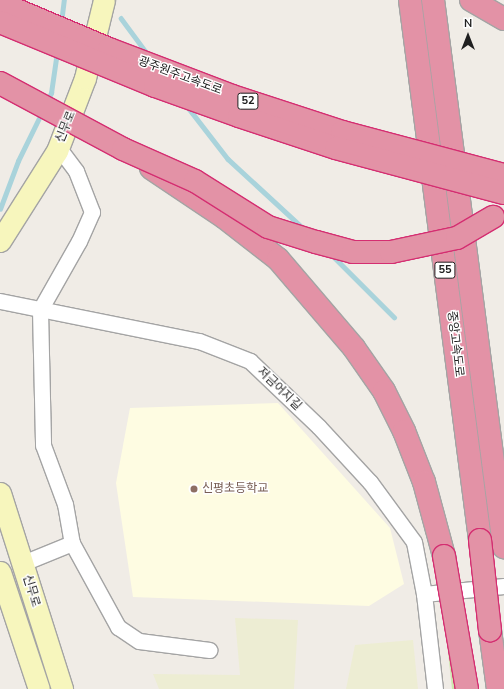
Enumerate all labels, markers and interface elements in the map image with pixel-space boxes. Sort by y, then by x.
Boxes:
north arrow [448,16,488,56]
text: N [464,16,472,31]
street label: 광주원주고속도로 [136,54,224,98]
road number: 52 [237,92,259,110]
street label: 신무로 [53,109,79,145]
road number: 55 [434,261,456,279]
street label: 중앙고속도로 [444,310,466,378]
street label: 저금어지길 [254,365,304,413]
place label: 신평초등학교 [202,482,268,496]
marker: 신평초등학교 [189,484,199,494]
street label: 신무로 [19,573,43,609]

